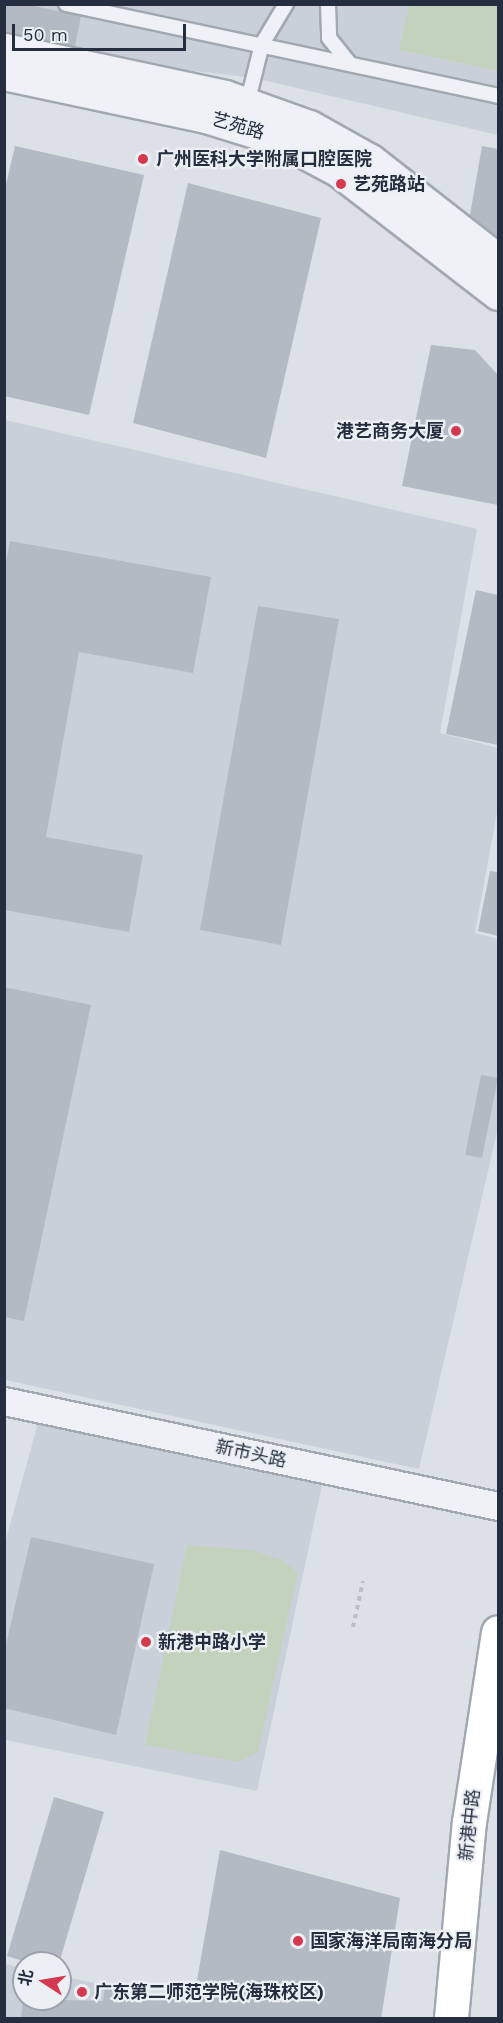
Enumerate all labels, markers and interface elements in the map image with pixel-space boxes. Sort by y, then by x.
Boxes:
scale bar [15,12,189,50]
text: 50 m [23,24,68,45]
street label: 艺苑路 [209,108,267,144]
place label: 广州医科大学附属口腔医院 [156,148,372,170]
marker: 广州医科大学附属口腔医院 [134,150,152,168]
place label: 艺苑路站 [353,173,425,195]
marker: 艺苑路站 [334,177,348,191]
place label: 港艺商务大厦 [336,420,444,442]
marker: 港艺商务大厦 [449,424,463,438]
street label: 新市头路 [214,1436,288,1472]
place label: 新港中路小学 [158,1631,266,1653]
marker: 新港中路小学 [139,1635,153,1649]
street label: 新港中路 [455,1788,485,1862]
place label: 国家海洋局南海分局 [310,1930,472,1952]
marker: 国家海洋局南海分局 [291,1934,305,1948]
north arrow [12,1951,72,2011]
text: 北 [15,1968,37,1987]
place label: 广东第二师范学院(海珠校区) [94,1981,324,2003]
marker: 广东第二师范学院(海珠校区) [75,1985,89,1999]

